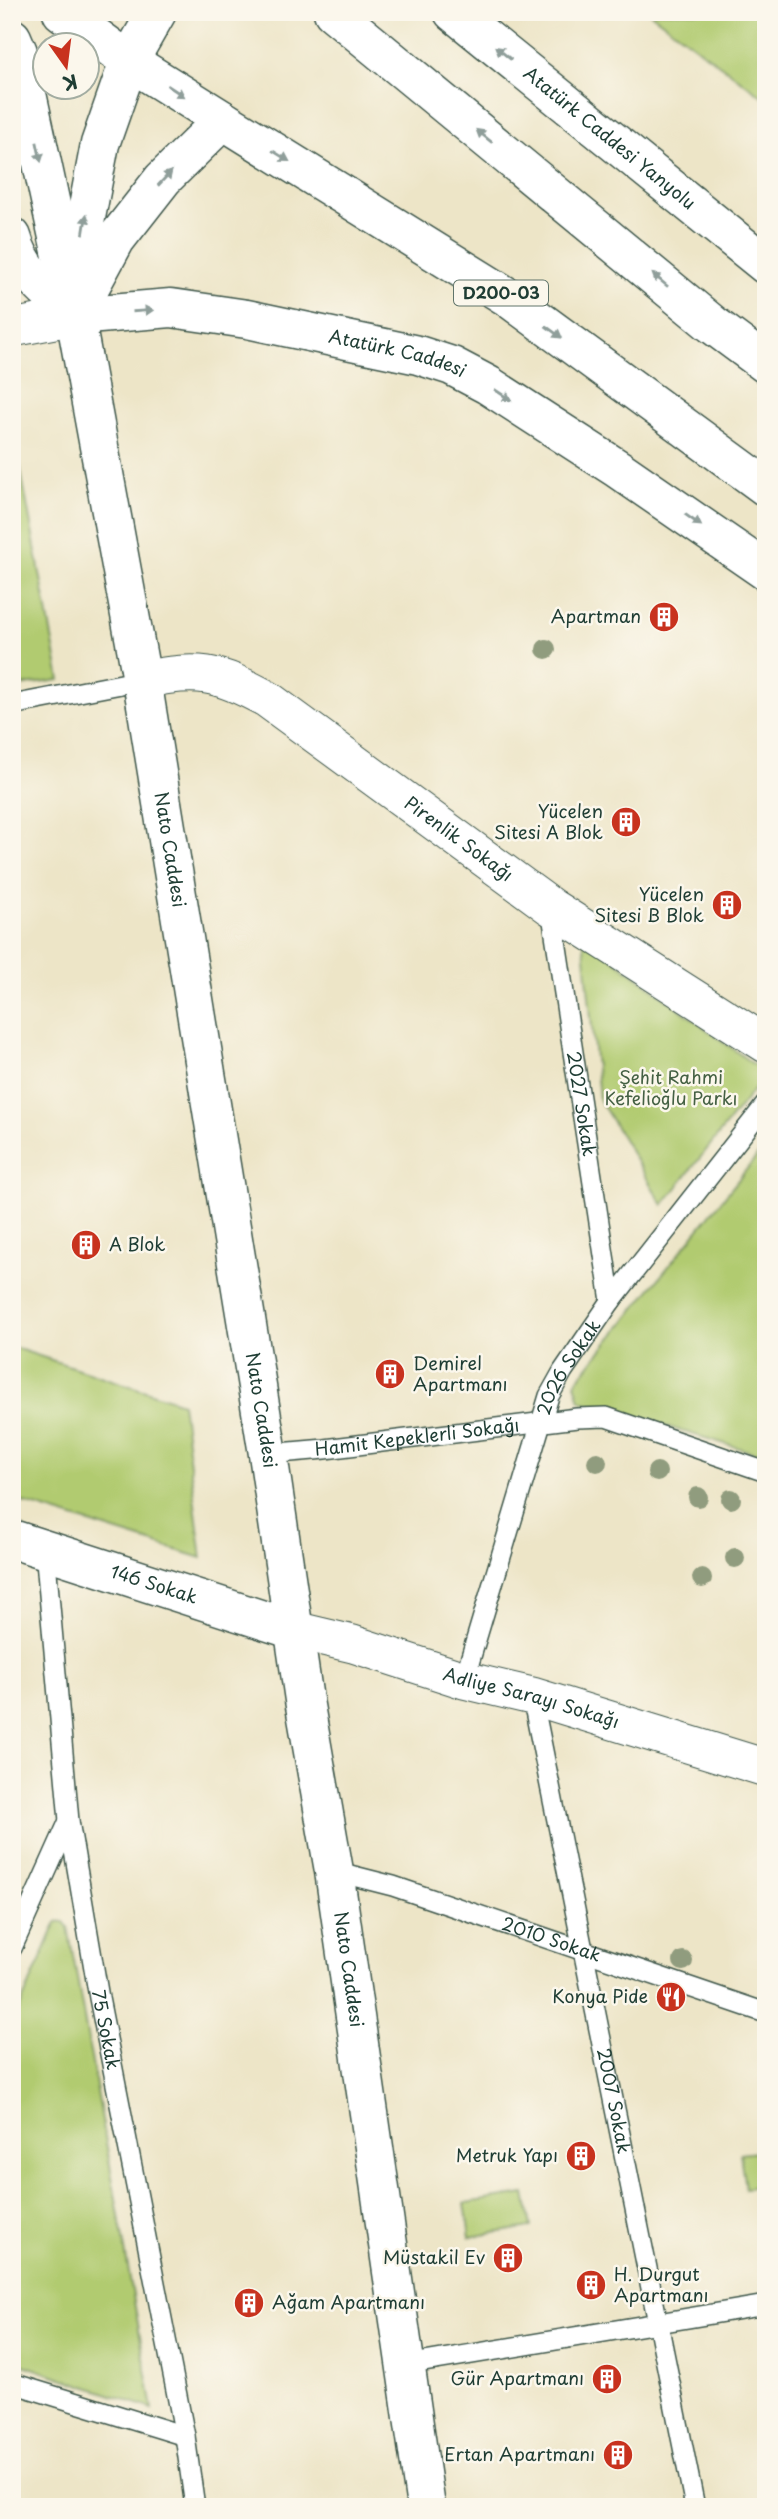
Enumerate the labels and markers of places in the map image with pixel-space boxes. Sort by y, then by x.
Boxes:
building icon: Apartman [647,600,681,634]
place label: Apartman [551,602,641,629]
place label: Yücelen Sitesi A Blok [494,797,603,845]
building icon: Yücelen Sitesi A Blok [609,805,643,839]
place label: Yücelen Sitesi B Blok [594,880,704,928]
building icon: Yücelen Sitesi B Blok [710,888,744,922]
building icon: A Blok [69,1228,103,1262]
place label: A Blok [109,1230,166,1257]
place label: Demirel Apartmanı [413,1349,508,1397]
building icon: Demirel Apartmanı [373,1357,407,1391]
restaurant icon: Konya Pide [654,1980,688,2014]
place label: Konya Pide [552,1982,648,2009]
building icon: Metruk Yapı [564,2139,598,2173]
place label: Metruk Yapı [456,2141,558,2168]
building icon: Müstakil Ev [491,2241,525,2275]
place label: Müstakil Ev [383,2243,486,2270]
place label: H. Durgut Apartmanı [614,2260,709,2308]
building icon: H. Durgut Apartmanı [574,2268,608,2302]
building icon: Ağam Apartmanı [232,2286,266,2320]
place label: Ağam Apartmanı [272,2288,425,2315]
building icon: Gür Apartmanı [590,2362,624,2396]
place label: Gür Apartmanı [450,2364,584,2391]
building icon: Ertan Apartmanı [601,2438,635,2472]
place label: Ertan Apartmanı [444,2440,595,2467]

